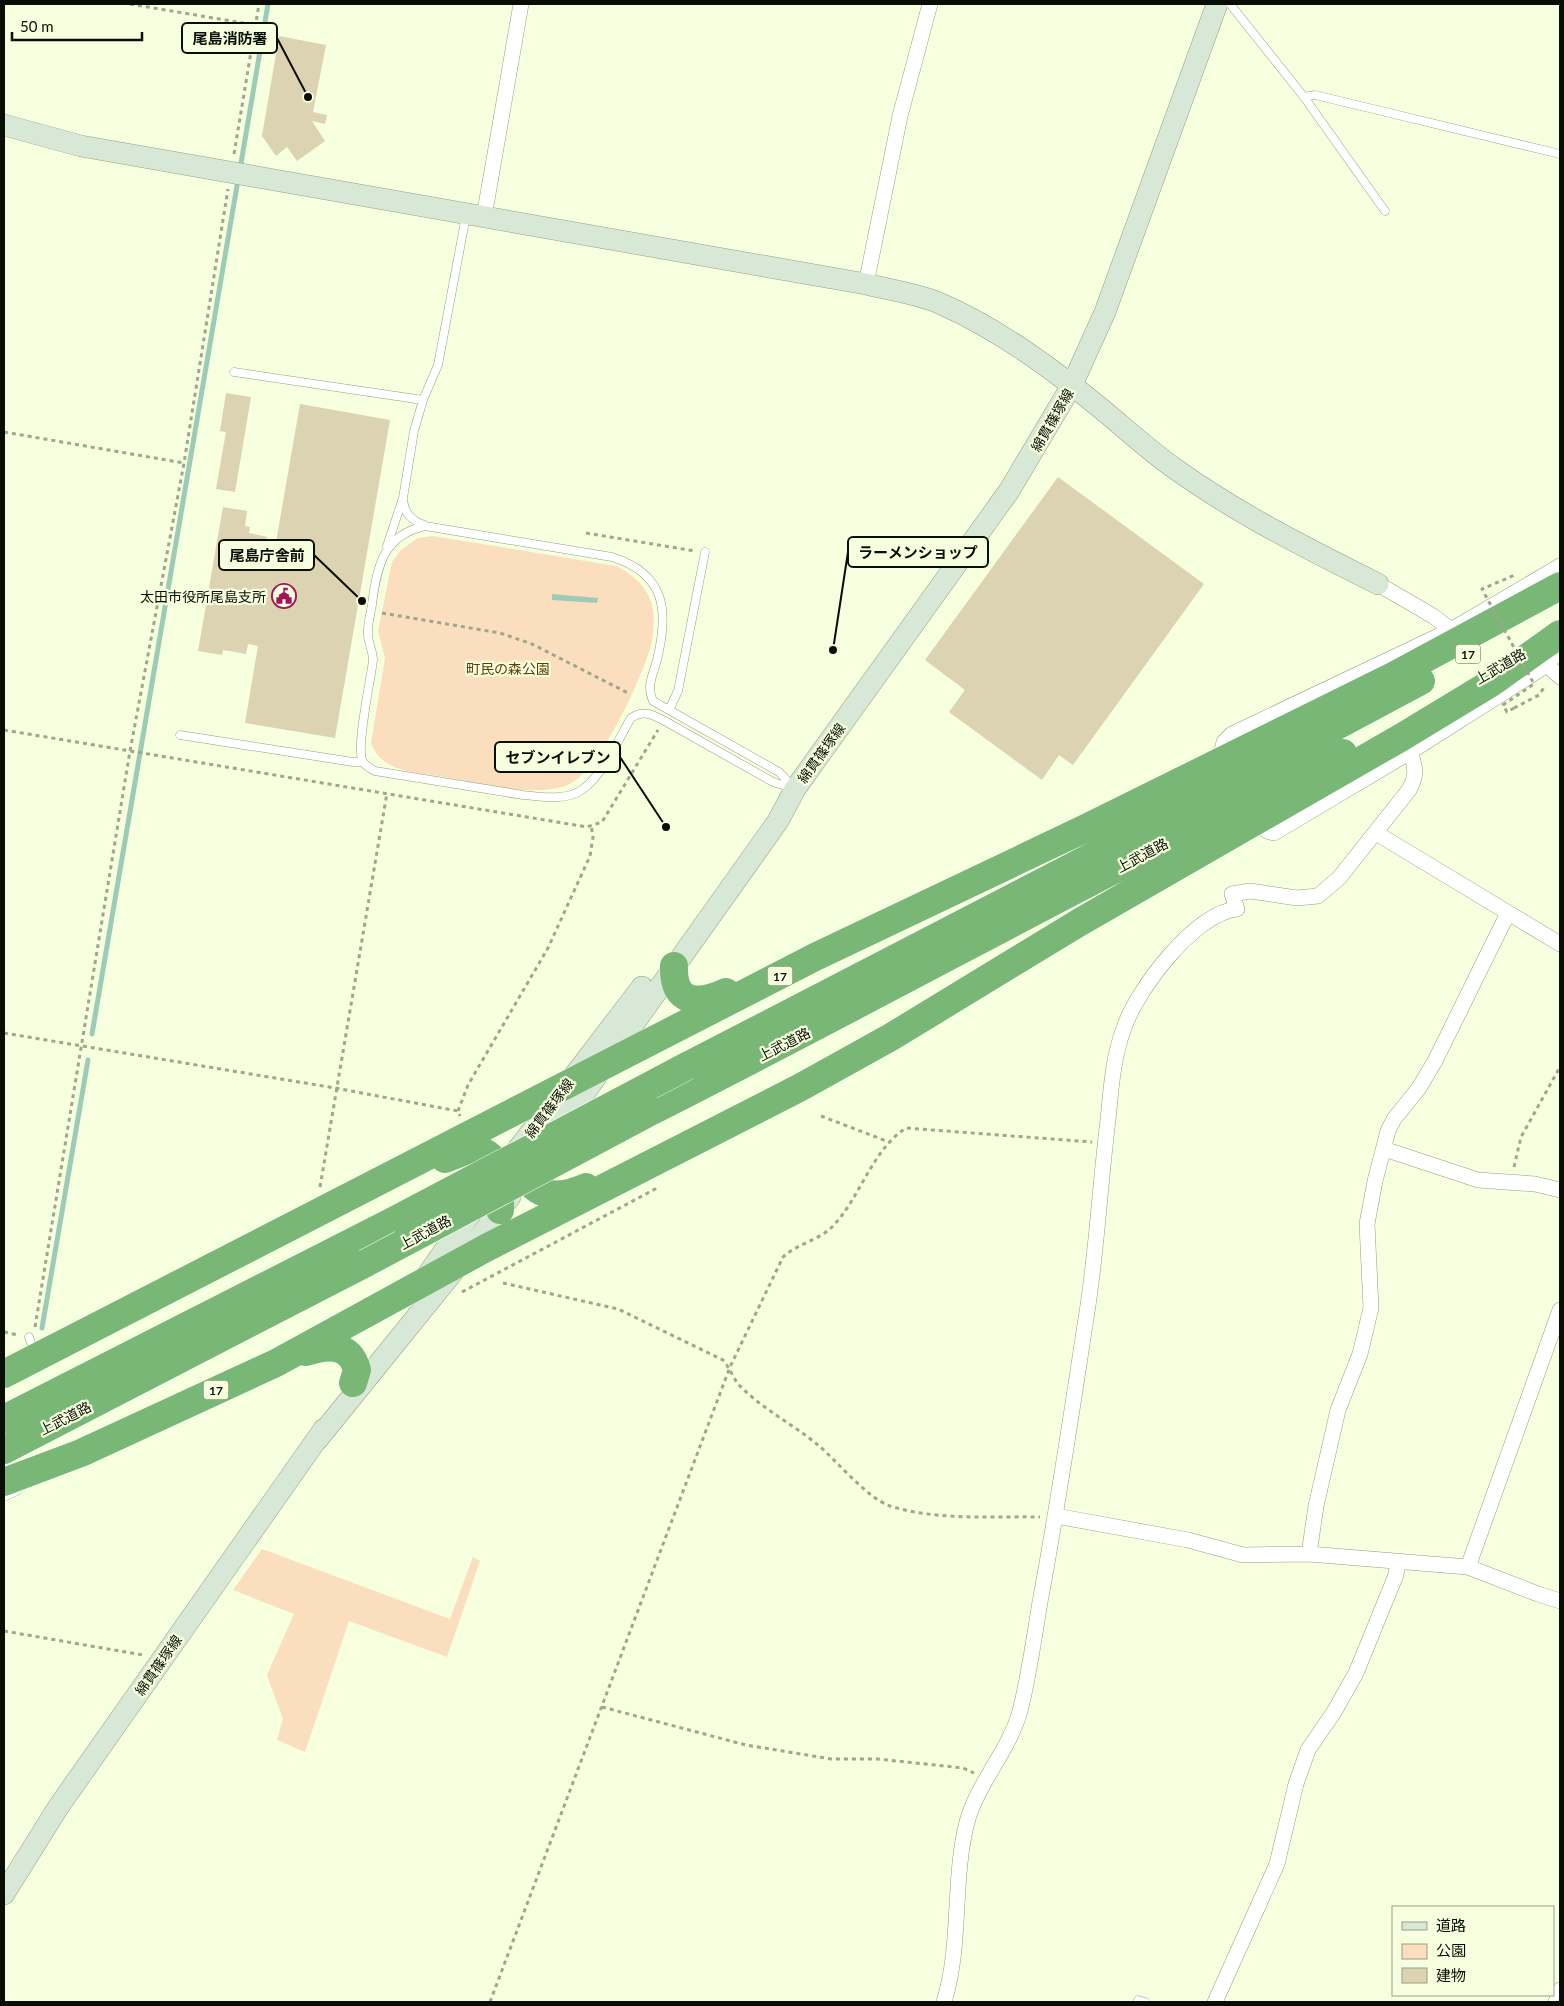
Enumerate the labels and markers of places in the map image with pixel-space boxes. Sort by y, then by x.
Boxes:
callout: 尾島消防署 [182,23,277,53]
callout: ラーメンショップ [848,537,988,567]
callout: 尾島庁舎前 [219,540,314,570]
public building icon: 太田市役所尾島支所 [271,583,297,609]
place label: 太田市役所尾島支所 [140,588,266,605]
callout: セブンイレブン [495,742,620,772]

